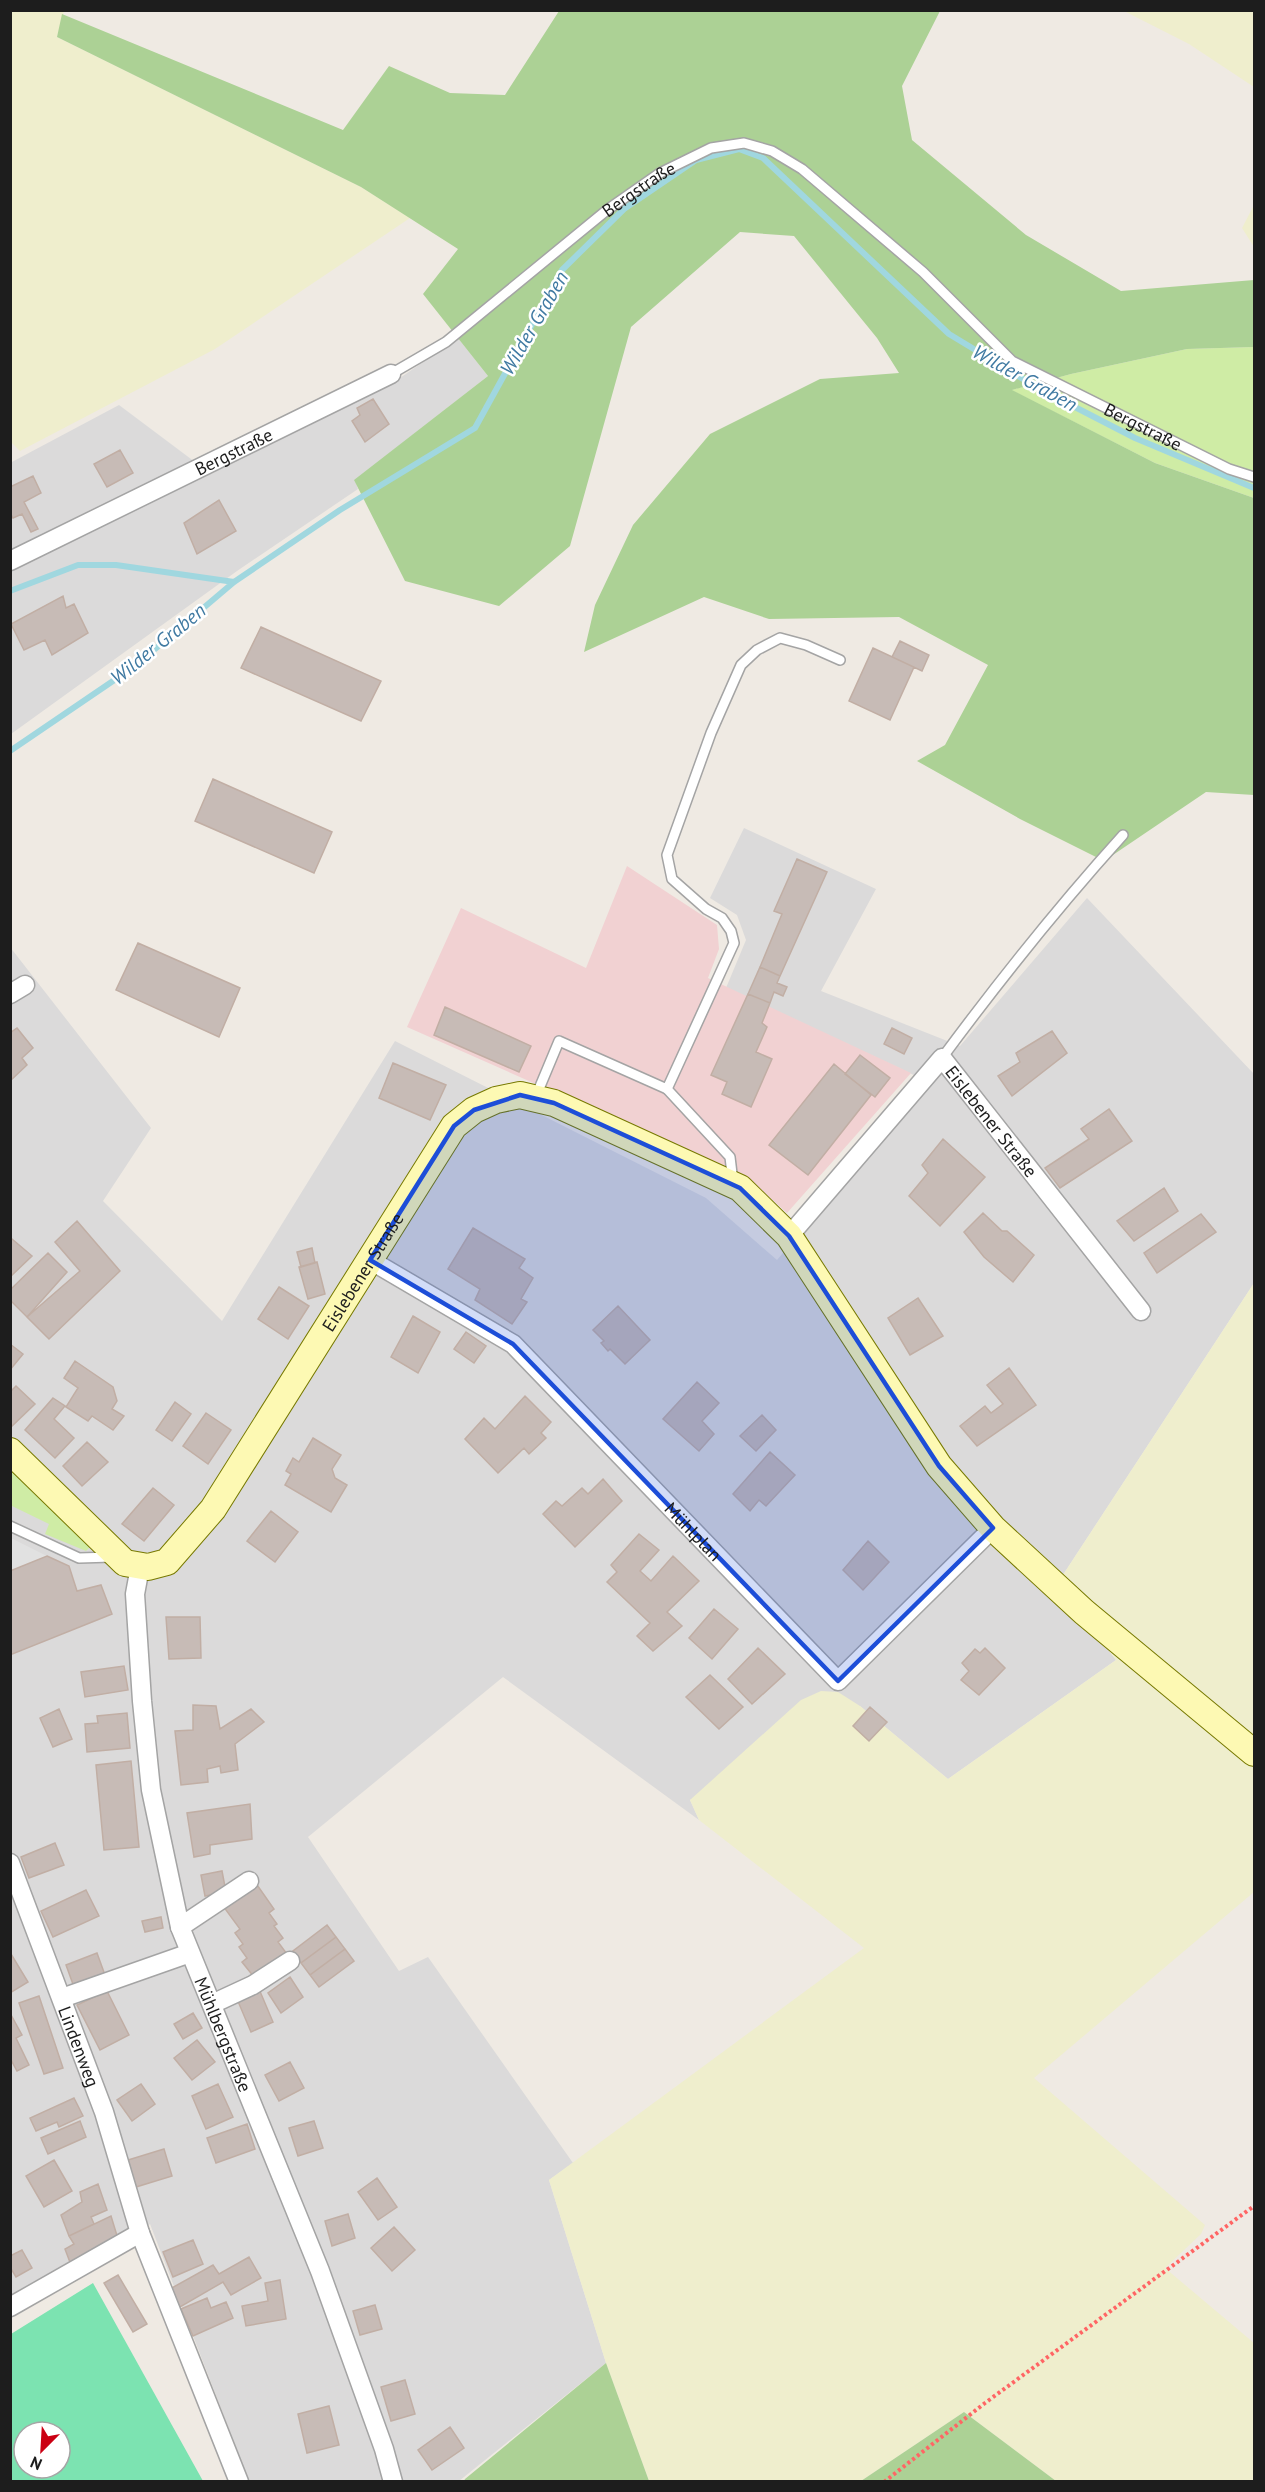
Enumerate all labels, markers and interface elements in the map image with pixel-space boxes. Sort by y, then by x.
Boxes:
street label: Bergstraße [597,156,679,222]
water label: Wilder Graben [494,266,574,380]
water label: Wilder Graben [968,339,1082,417]
street label: Bergstraße [1100,397,1186,455]
street label: Bergstraße [191,422,276,480]
water label: Wilder Graben [105,597,211,691]
street label: Eislebener Straße [941,1061,1043,1182]
street label: Eislebener Straße [316,1208,408,1335]
street label: Mühlplan [660,1497,727,1565]
street label: Mühlbergstraße [190,1973,257,2095]
street label: Lindenweg [54,2003,105,2090]
north arrow [12,2420,72,2480]
text: N [27,2452,45,2475]

